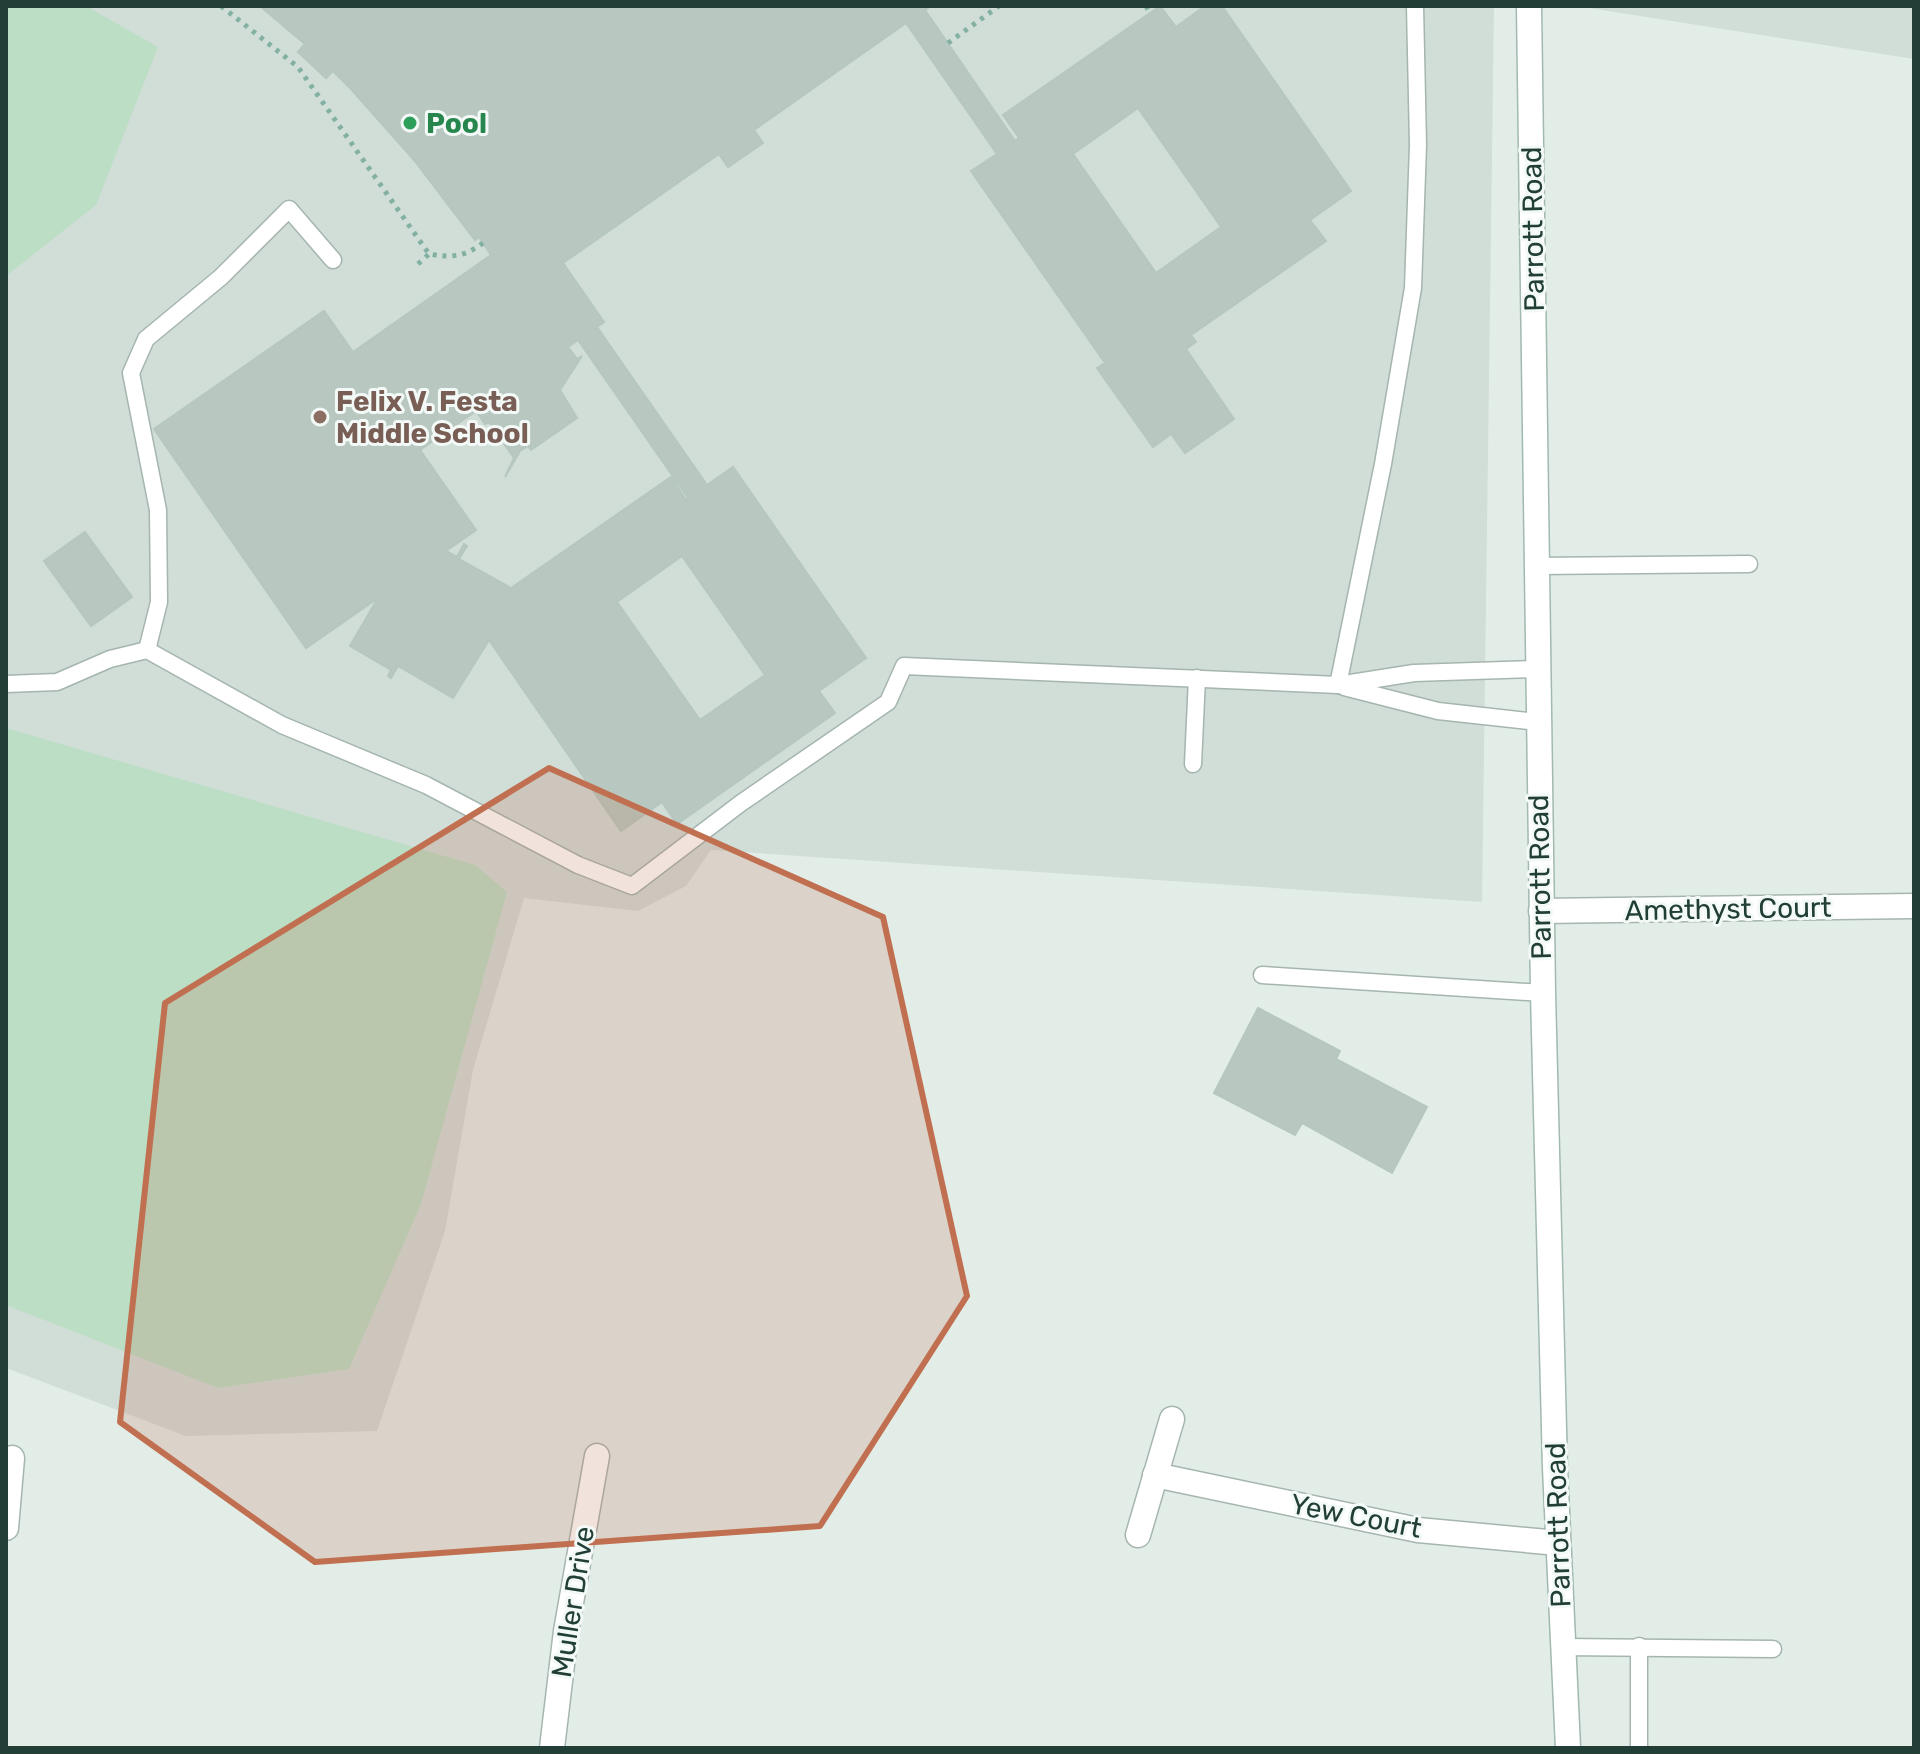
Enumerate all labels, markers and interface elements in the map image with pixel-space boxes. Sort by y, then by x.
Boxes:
place label: Pool [426,107,487,140]
marker: Pool [401,114,419,132]
street label: Parrott Road [1515,146,1551,312]
place label: Felix V. Festa Middle School [336,385,529,450]
marker: Felix V. Festa Middle School [311,408,329,426]
street label: Parrott Road [1522,794,1558,960]
street label: Amethyst Court [1624,891,1832,927]
street label: Parrott Road [1539,1442,1577,1608]
street label: Yew Court [1288,1487,1424,1545]
street label: Muller Drive [545,1524,601,1680]

